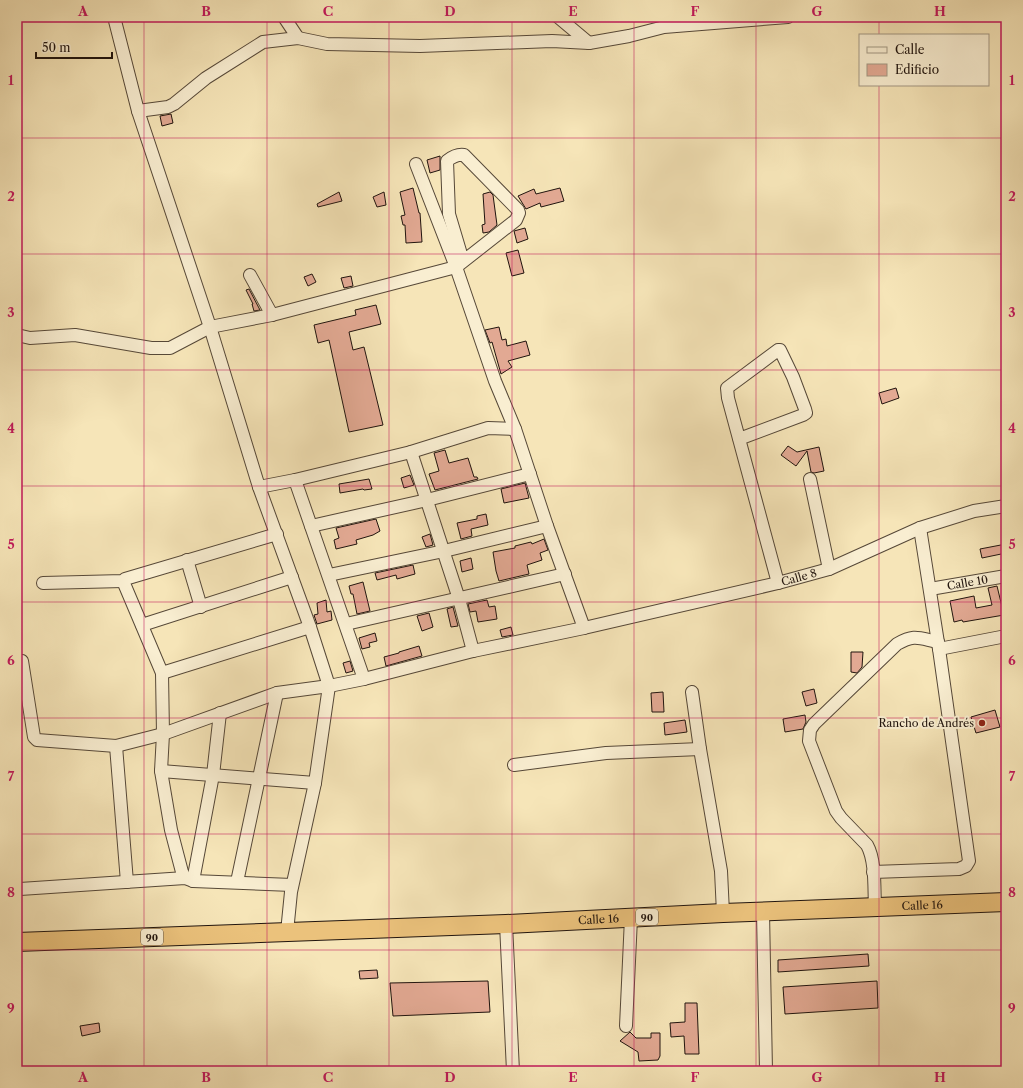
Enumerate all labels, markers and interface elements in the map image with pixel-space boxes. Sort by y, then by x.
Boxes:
text: A [77,3,89,19]
text: B [201,3,211,19]
text: C [323,3,333,19]
text: D [444,3,456,19]
text: E [568,3,578,19]
text: F [691,3,700,19]
text: G [811,3,823,19]
text: H [934,3,946,19]
scale bar [36,34,112,60]
legend [859,34,989,86]
text: 50 m [42,40,71,55]
text: Calle [895,42,925,57]
text: Edificio [895,62,939,77]
text: 1 [8,72,14,88]
text: 1 [1009,72,1015,88]
text: 2 [7,188,15,204]
text: 2 [1008,188,1016,204]
text: 3 [7,304,15,320]
text: 3 [1008,304,1016,320]
text: 4 [7,420,15,436]
text: 4 [1008,420,1016,436]
text: 5 [7,536,15,552]
text: 5 [1008,536,1016,552]
street label: Calle 8 [779,566,818,589]
street label: Calle 10 [946,572,989,593]
text: 6 [7,652,15,668]
text: 6 [1008,652,1016,668]
place label: Rancho de Andrés [878,716,974,730]
marker: Rancho de Andrés [977,718,987,728]
text: 7 [8,768,15,784]
text: 7 [1009,768,1016,784]
text: 8 [7,884,15,900]
text: 8 [1008,884,1016,900]
street label: Calle 16 [901,897,944,913]
road number: 90 [636,909,658,925]
street label: Calle 16 [578,911,620,927]
road number: 90 [141,929,163,945]
text: 9 [7,1000,15,1016]
text: 9 [1008,1000,1016,1016]
text: A [77,1069,89,1085]
text: B [201,1069,211,1085]
text: C [323,1069,333,1085]
text: D [444,1069,456,1085]
text: E [568,1069,578,1085]
text: F [691,1069,700,1085]
text: G [811,1069,823,1085]
text: H [934,1069,946,1085]

